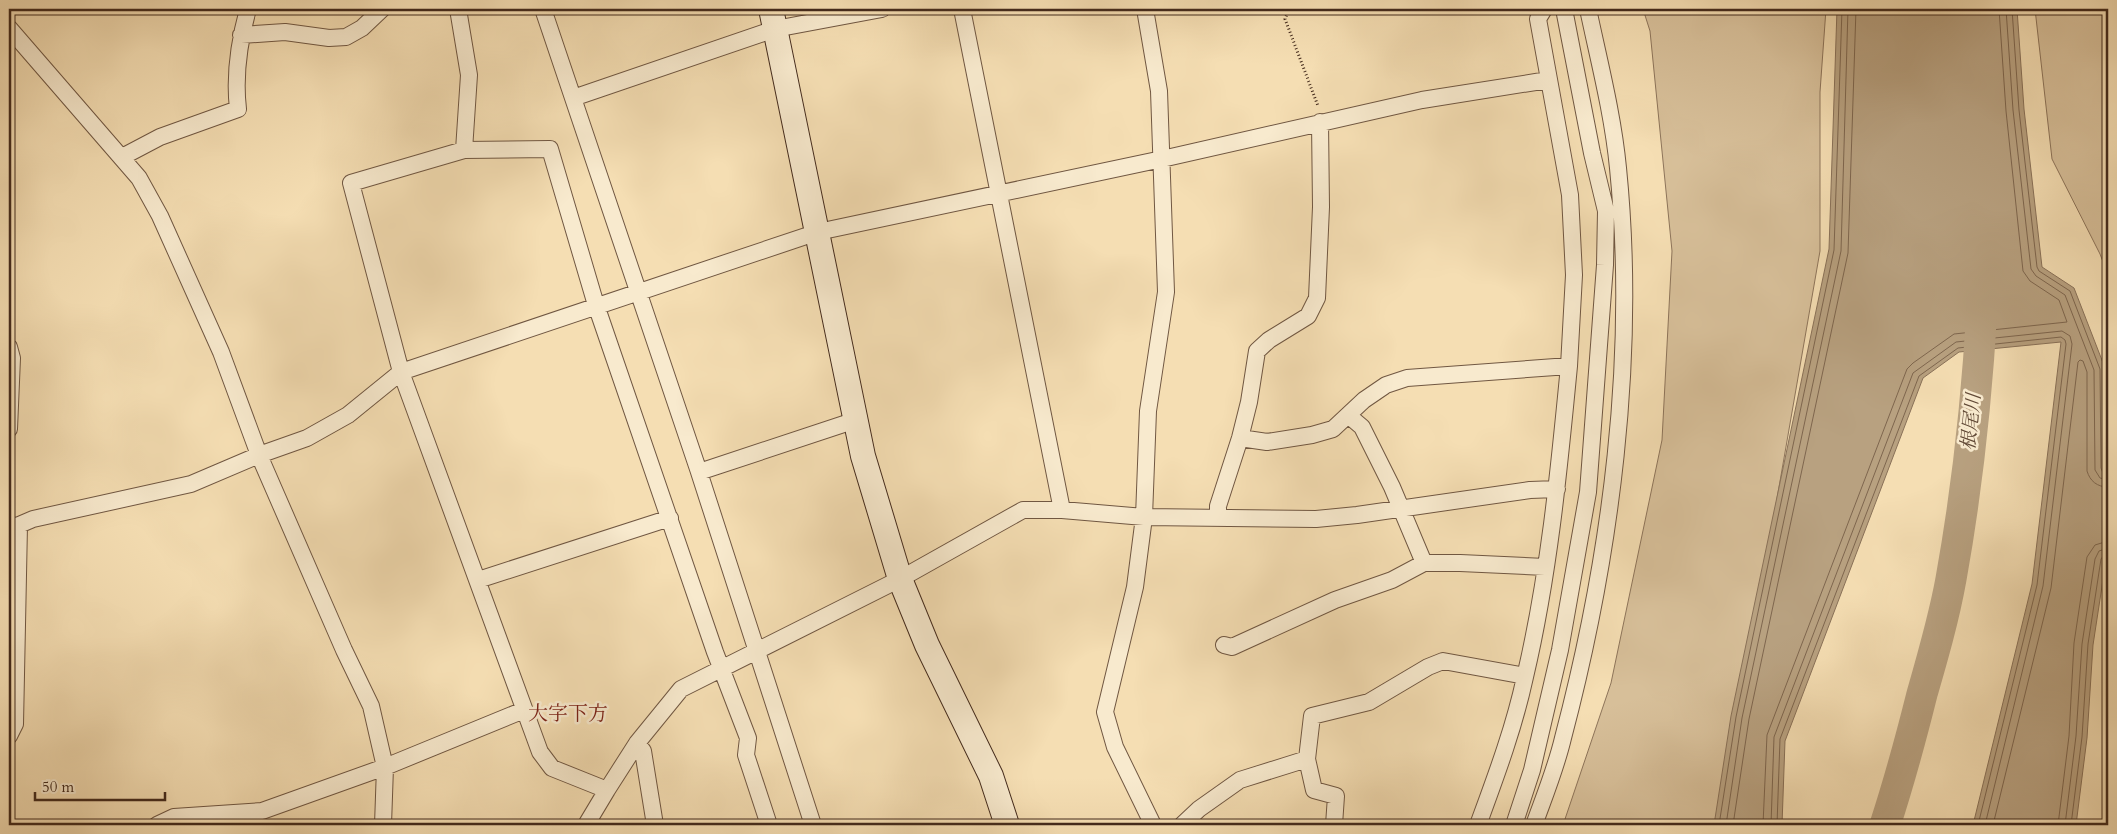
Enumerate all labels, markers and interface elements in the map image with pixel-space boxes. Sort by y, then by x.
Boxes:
water label: 根尾川 [1955,390,1987,452]
district label: 大字下方 [528,700,608,727]
scale bar [35,769,165,801]
text: 50 m [42,777,74,797]

